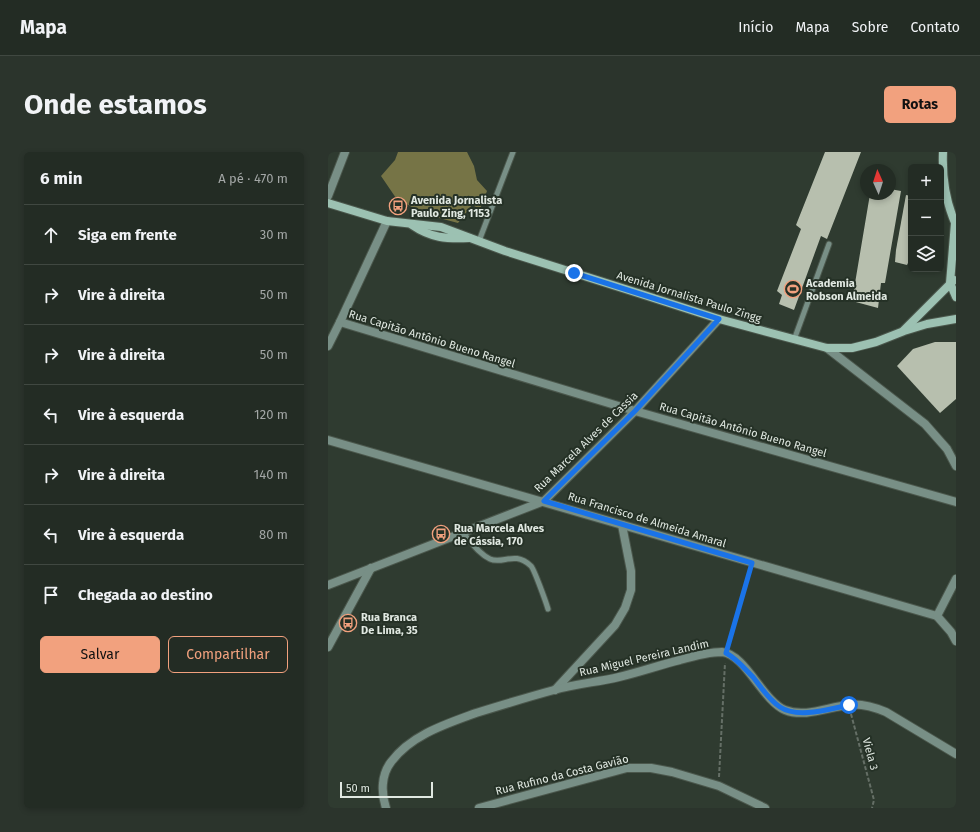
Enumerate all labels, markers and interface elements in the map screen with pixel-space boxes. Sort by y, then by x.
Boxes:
text: Mapa [20,16,67,39]
text: Início [738,19,773,36]
text: Mapa [795,19,830,36]
text: Sobre [852,19,888,36]
text: Contato [910,19,960,36]
button: Rotas [884,86,956,123]
text: Onde estamos [24,88,207,121]
north arrow [860,164,896,200]
map controls [908,164,944,272]
button: + [908,164,944,200]
text: 6 min [40,168,83,189]
text: A pé · 470 m [218,171,288,186]
place label: Avenida Jornalista Paulo Zing, 1153 [410,194,502,220]
bus stop icon: Avenida Jornalista Paulo Zing, 1153 [388,196,408,216]
button: − [908,200,944,236]
icon: ahead [40,224,62,246]
text: Siga em frente [78,226,177,244]
text: 30 m [260,227,288,242]
button: layers [908,236,944,272]
route end [565,264,583,282]
street label: Avenida Jornalista Paulo Zingg [615,269,763,325]
place label: Academia Robson Almeida [805,277,887,303]
sports icon: Academia Robson Almeida [783,279,803,299]
icon: right [40,284,62,306]
text: Vire à direita [78,286,165,304]
text: 50 m [260,287,288,302]
street label: Rua Capitão Antônio Bueno Rangel [347,307,517,371]
icon: right [40,344,62,366]
text: Vire à direita [78,346,165,364]
text: 50 m [260,347,288,362]
street label: Rua Marcela Alves de Cassia [531,389,641,495]
street label: Rua Capitão Antônio Bueno Rangel [658,400,828,460]
icon: left [40,404,62,426]
text: Vire à esquerda [78,406,184,424]
text: 120 m [254,407,288,422]
icon: right [40,464,62,486]
text: Vire à direita [78,466,165,484]
text: 140 m [254,467,288,482]
street label: Rua Francisco de Almeida Amaral [566,490,728,550]
place label: Rua Marcela Alves de Cássia, 170 [454,522,545,548]
icon: left [40,524,62,546]
bus stop icon: Rua Marcela Alves de Cássia, 170 [431,524,451,544]
text: Vire à esquerda [78,526,184,544]
text: 80 m [259,527,288,542]
icon: arrive [40,584,62,606]
text: Chegada ao destino [78,586,213,604]
place label: Rua Branca De Lima, 35 [361,611,418,637]
bus stop icon: Rua Branca De Lima, 35 [338,613,358,633]
button: Salvar [40,636,160,673]
button: Compartilhar [168,636,288,673]
street label: Rua Miguel Pereira Landim [578,637,710,679]
route start [840,696,858,714]
street label: Viela 3 [859,736,881,772]
street label: Rua Rufino da Costa Gavião [494,752,630,798]
scale bar [340,780,433,799]
text: 50 m [346,782,370,795]

